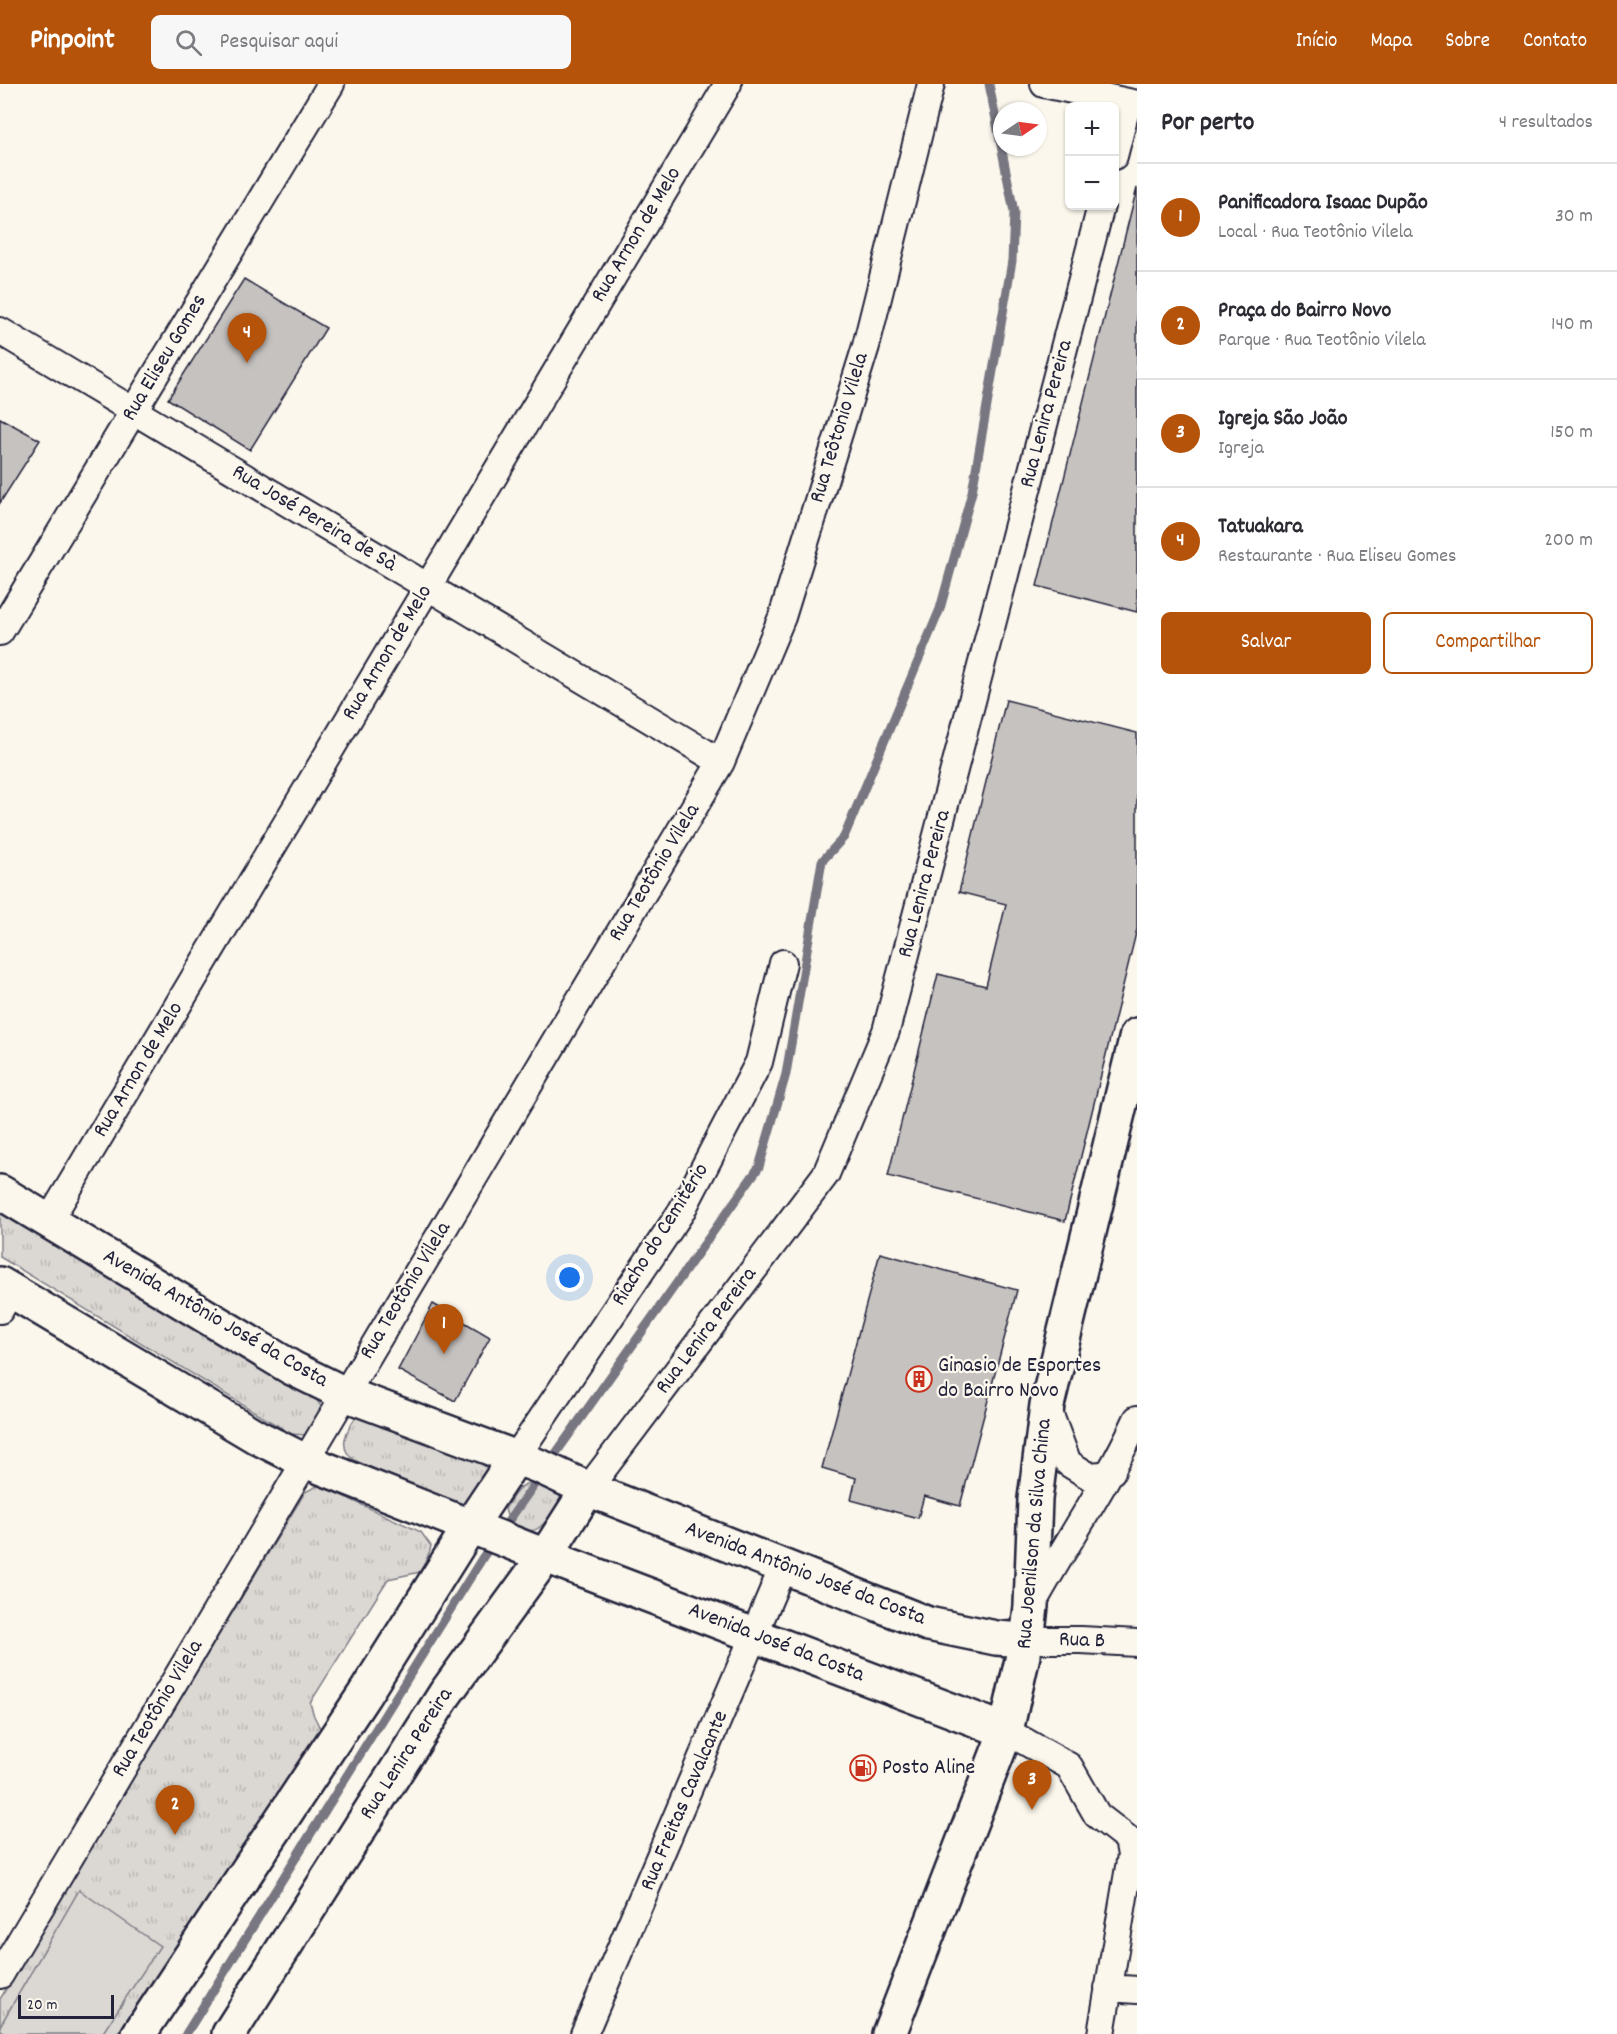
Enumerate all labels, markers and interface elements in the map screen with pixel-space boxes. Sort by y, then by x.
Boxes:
search box [151,15,571,69]
text: Pinpoint [30,22,115,62]
icon: search [172,26,205,59]
text: Pesquisar aqui [220,27,338,58]
text: Início [1296,27,1337,57]
text: Mapa [1370,27,1412,57]
text: Sobre [1445,27,1490,57]
text: Contato [1523,27,1587,57]
north arrow [993,102,1047,156]
map controls [1065,102,1119,210]
button: + [1065,102,1119,156]
text: Por perto [1161,105,1254,142]
text: 4 resultados [1499,109,1593,137]
button: − [1065,156,1119,210]
street label: Rua Arnon de Melo [584,161,690,309]
text: Panificadora Isaac Dupão [1218,188,1428,219]
text: 1 [1178,203,1183,231]
text: 30 m [1555,203,1593,231]
text: Local · Rua Teotônio Vilela [1218,219,1413,247]
street label: Rua Eliseu Gomes [115,289,215,427]
text: Praça do Bairro Novo [1218,296,1391,327]
text: 2 [1176,311,1185,339]
text: 140 m [1551,311,1593,339]
pin: 4 [228,314,266,363]
text: Parque · Rua Teotônio Vilela [1218,327,1426,355]
street label: Rua Lenira Pereira [1012,336,1082,491]
street label: Rua Teôtonio Vilela [802,348,878,507]
text: Igreja São João [1218,404,1348,435]
text: 3 [1176,419,1185,447]
text: 150 m [1550,419,1593,447]
text: Igreja [1218,435,1264,463]
street label: Rua José Pereira de Sà [225,457,403,581]
text: Tatuakara [1218,512,1303,543]
text: 4 [1176,527,1185,555]
text: 200 m [1544,527,1593,555]
text: Restaurante · Rua Eliseu Gomes [1218,543,1457,571]
street label: Rua Arnon de Melo [335,579,441,727]
button: Salvar [1161,612,1371,674]
button: Compartilhar [1383,612,1593,674]
street label: Rua Teotônio Vilela [602,798,709,948]
street label: Rua Lenira Pereira [890,806,960,961]
street label: Rua Arnon de Melo [86,996,192,1144]
street label: Riacho do Cemitério [605,1158,717,1312]
street label: Rua Teotônio Vilela [353,1216,460,1366]
street label: Avenida Antônio José da Costa [97,1242,334,1397]
street label: Rua Lenira Pereira [649,1260,766,1401]
your location [555,1263,584,1292]
pin: 1 [424,1304,464,1354]
place label: Ginasio de Esportes do Bairro Novo [938,1351,1101,1407]
building icon: Ginasio de Esportes do Bairro Novo [904,1364,934,1394]
street label: Rua Joenilson da Silva China [1009,1417,1061,1651]
street label: Avenida Antônio José da Costa [680,1514,930,1634]
street label: Avenida José da Costa [683,1595,869,1691]
street label: Rua B [1058,1625,1106,1657]
street label: Rua Teotônio Vilela [105,1634,212,1784]
street label: Rua Lenira Pereira [353,1681,462,1826]
street label: Rua Freitas Cavalcante [633,1706,737,1896]
fuel station icon: Posto Aline [848,1753,878,1783]
place label: Posto Aline [882,1753,975,1784]
pin: 3 [1012,1760,1052,1810]
pin: 2 [156,1786,195,1835]
scale bar [18,1992,114,2020]
text: 20 m [27,1994,57,2017]

